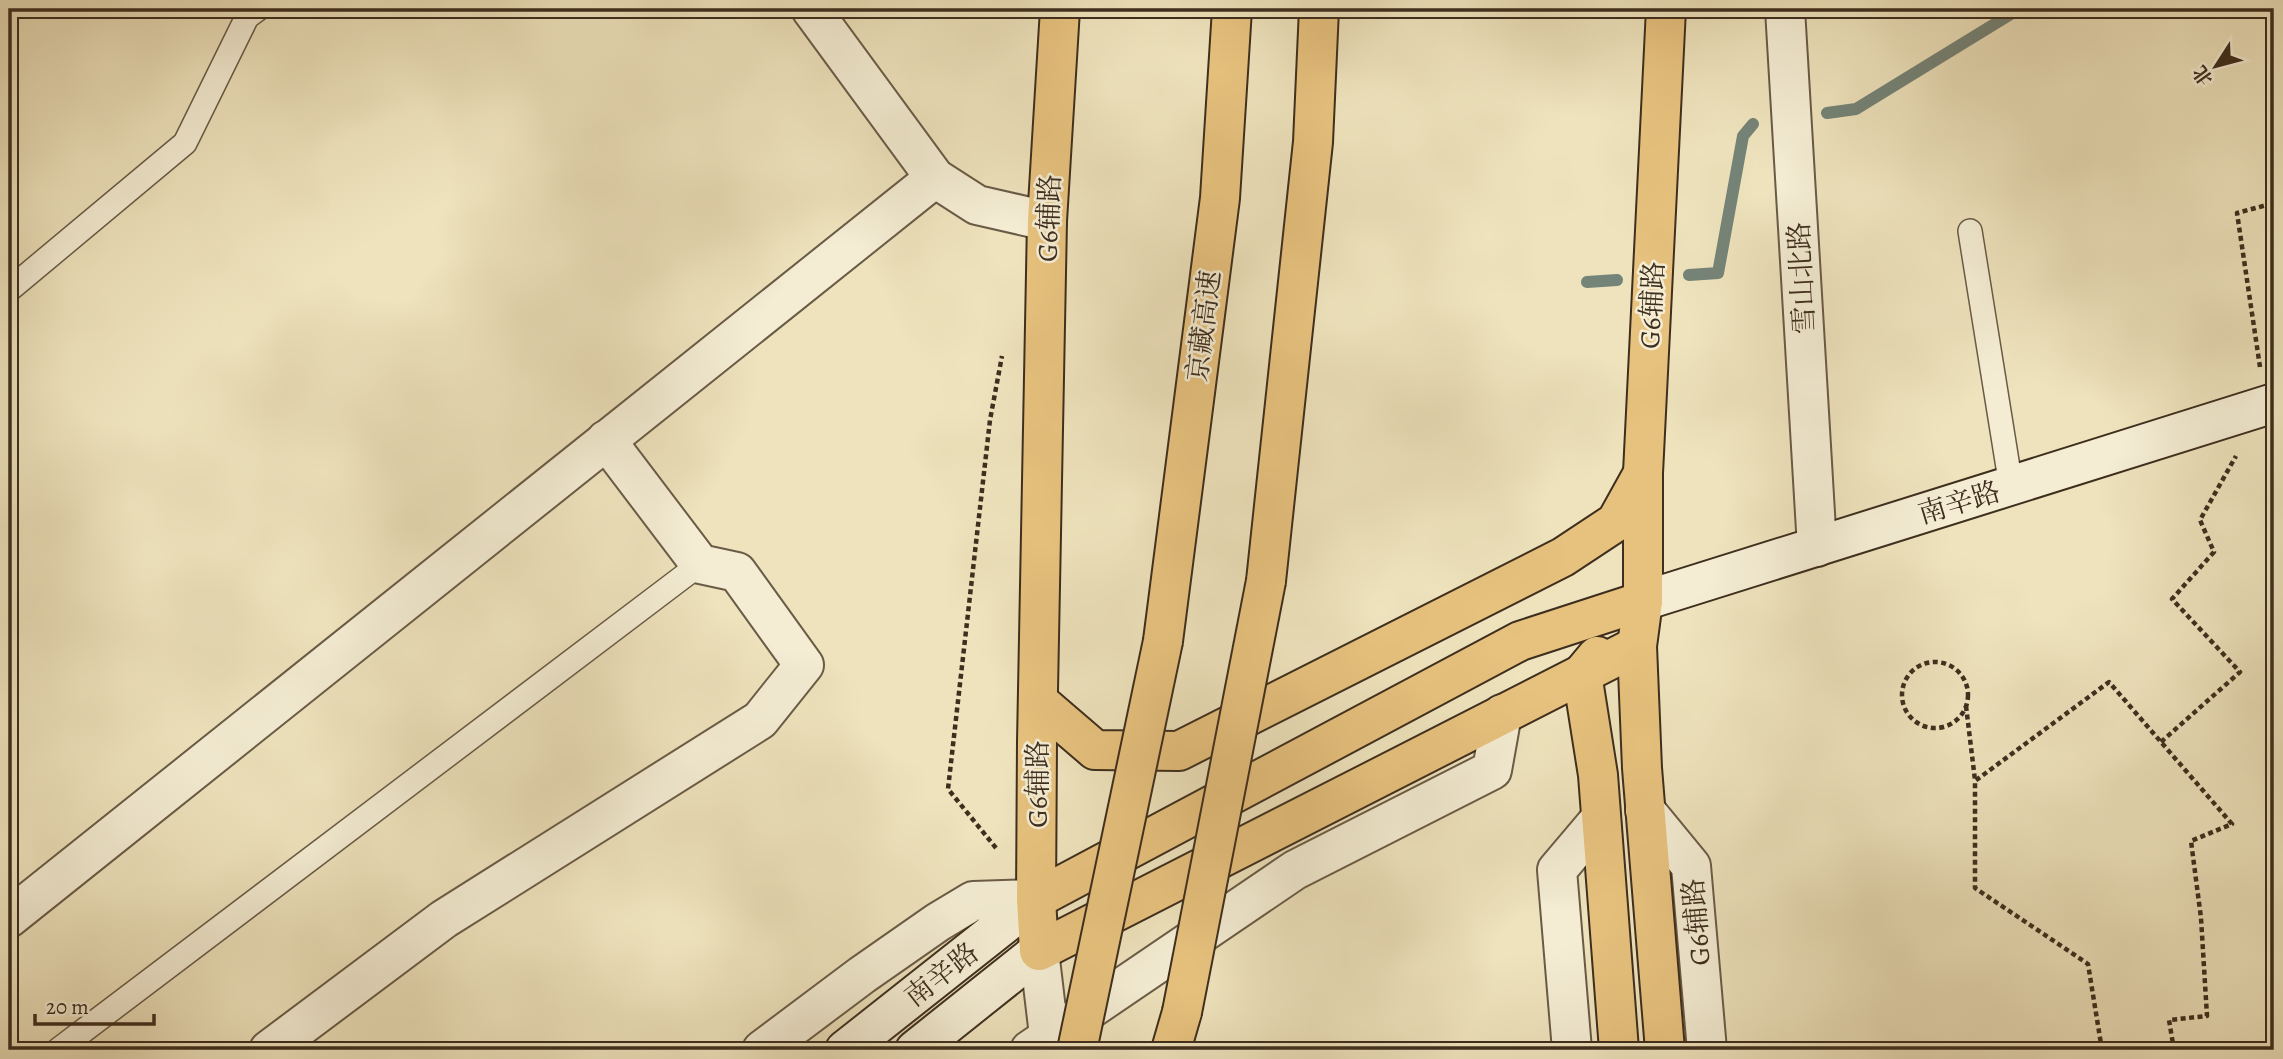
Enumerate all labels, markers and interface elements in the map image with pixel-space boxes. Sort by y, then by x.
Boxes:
north arrow [2182,32,2252,102]
text: 北 [2187,60,2219,91]
street label: G6辅路 [1028,174,1070,262]
street label: 雪山北路 [1780,221,1824,335]
street label: G6辅路 [1631,260,1673,350]
street label: 京藏高速 [1178,268,1230,384]
street label: 南辛路 [1914,473,2005,533]
street label: G6辅路 [1019,740,1057,828]
street label: G6辅路 [1674,877,1720,967]
street label: 南辛路 [897,934,986,1016]
scale bar [35,982,154,1026]
text: 20 m [46,993,89,1021]

